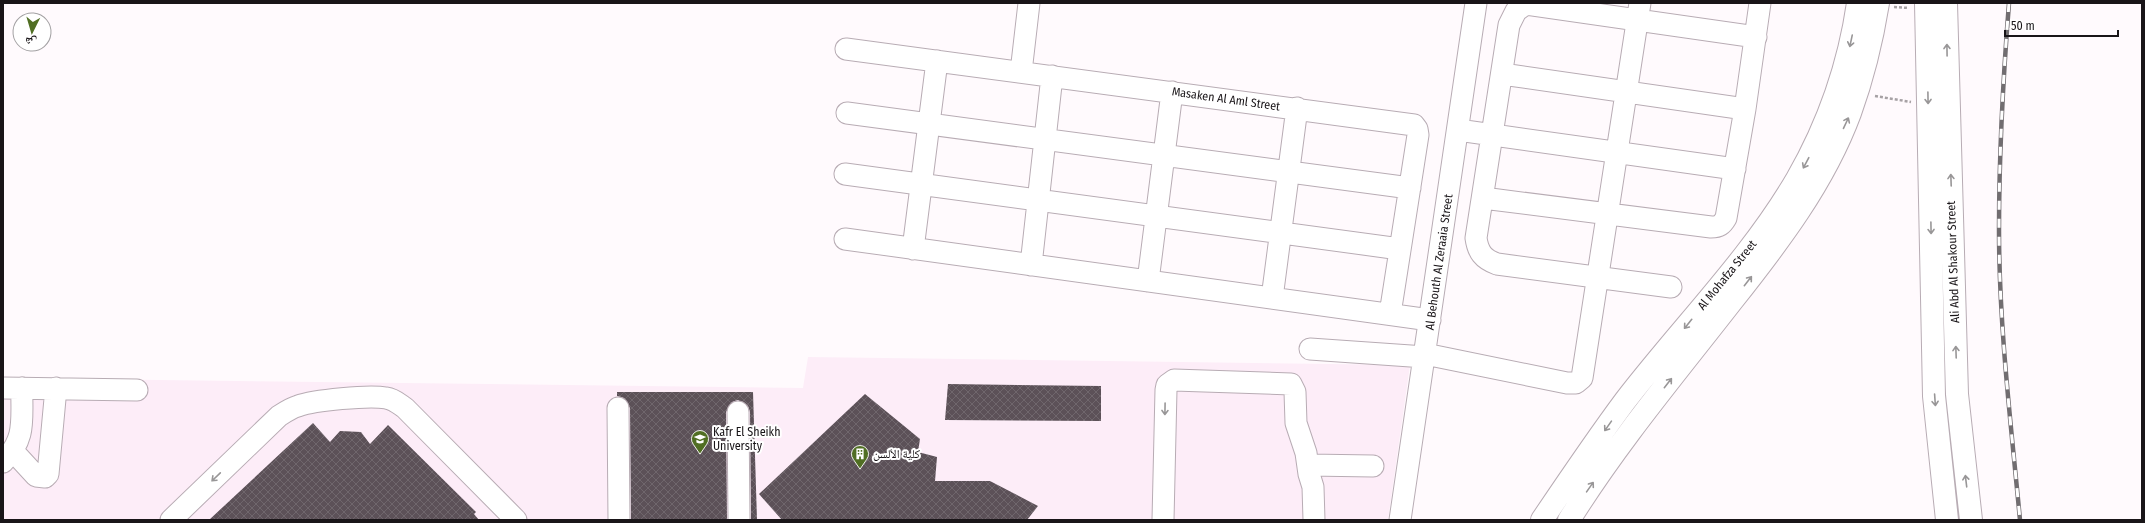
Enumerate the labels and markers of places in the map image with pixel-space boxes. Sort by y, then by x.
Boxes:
place label: Kafr El Sheikh University [713,425,781,453]
school or university icon: Kafr El Sheikh University [690,429,710,454]
building icon: كلية الألسن [850,444,870,469]
place label: كلية الألسن [873,447,920,461]

